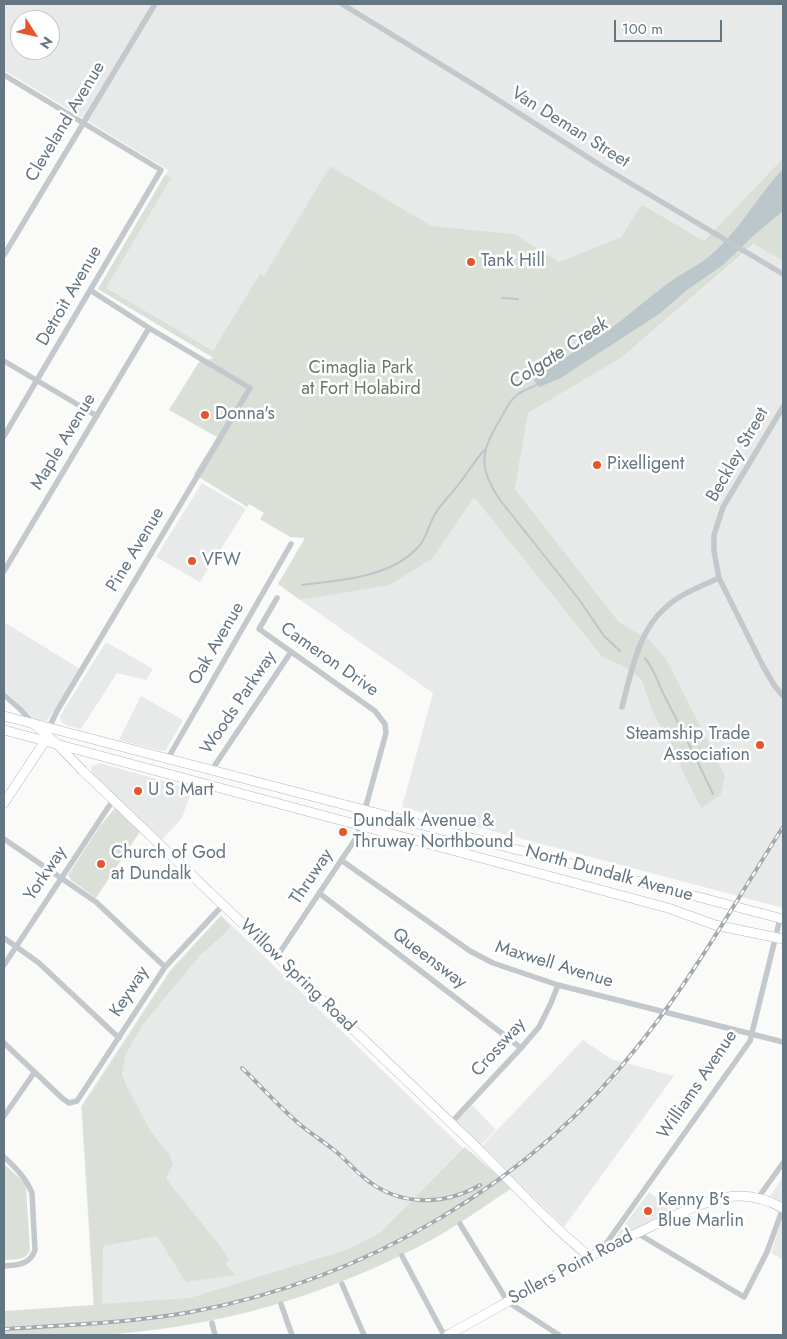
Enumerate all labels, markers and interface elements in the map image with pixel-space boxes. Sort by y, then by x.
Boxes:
north arrow [10,10,60,60]
scale bar [617,10,724,42]
text: 100 m [622,18,663,40]
text: N [35,33,58,53]
street label: Cleveland Avenue [22,58,110,186]
street label: Van Deman Street [507,83,633,173]
street label: Detroit Avenue [33,242,107,350]
place label: Tank Hill [481,251,545,273]
marker: Tank Hill [465,256,477,268]
water label: Colgate Creek [505,314,613,394]
park label: Cimaglia Park at Fort Holabird [301,358,421,400]
street label: Maple Avenue [27,390,101,494]
place label: Donna's [215,404,275,426]
street label: Beckley Street [702,404,774,506]
marker: Donna's [199,409,211,421]
place label: Pixelligent [607,454,684,476]
marker: Pixelligent [591,459,603,471]
street label: Pine Avenue [102,504,170,596]
place label: VFW [202,550,241,572]
marker: VFW [186,555,198,567]
street label: Oak Avenue [185,599,249,689]
street label: Cameron Drive [276,618,382,702]
street label: Woods Parkway [196,647,282,759]
place label: Steamship Trade Association [626,724,750,766]
marker: Steamship Trade Association [754,739,766,751]
place label: U S Mart [148,780,214,802]
marker: U S Mart [132,785,144,797]
place label: Dundalk Avenue & Thruway Northbound [353,811,514,854]
marker: Dundalk Avenue & Thruway Northbound [337,826,349,838]
street label: North Dundalk Avenue [523,841,695,907]
street label: Yorkway [20,843,72,905]
place label: Church of God at Dundalk [111,843,226,886]
street label: Thruway [286,845,338,909]
marker: Church of God at Dundalk [95,858,107,870]
street label: Willow Spring Road [235,915,359,1037]
street label: Queensway [388,924,470,994]
street label: Maxwell Avenue [492,937,616,993]
street label: Keyway [106,963,154,1021]
street label: Crossway [467,1014,531,1082]
street label: Williams Avenue [654,1026,742,1144]
place label: Kenny B's Blue Marlin [658,1190,744,1232]
marker: Kenny B's Blue Marlin [642,1205,654,1217]
street label: Sollers Point Road [505,1226,637,1310]

